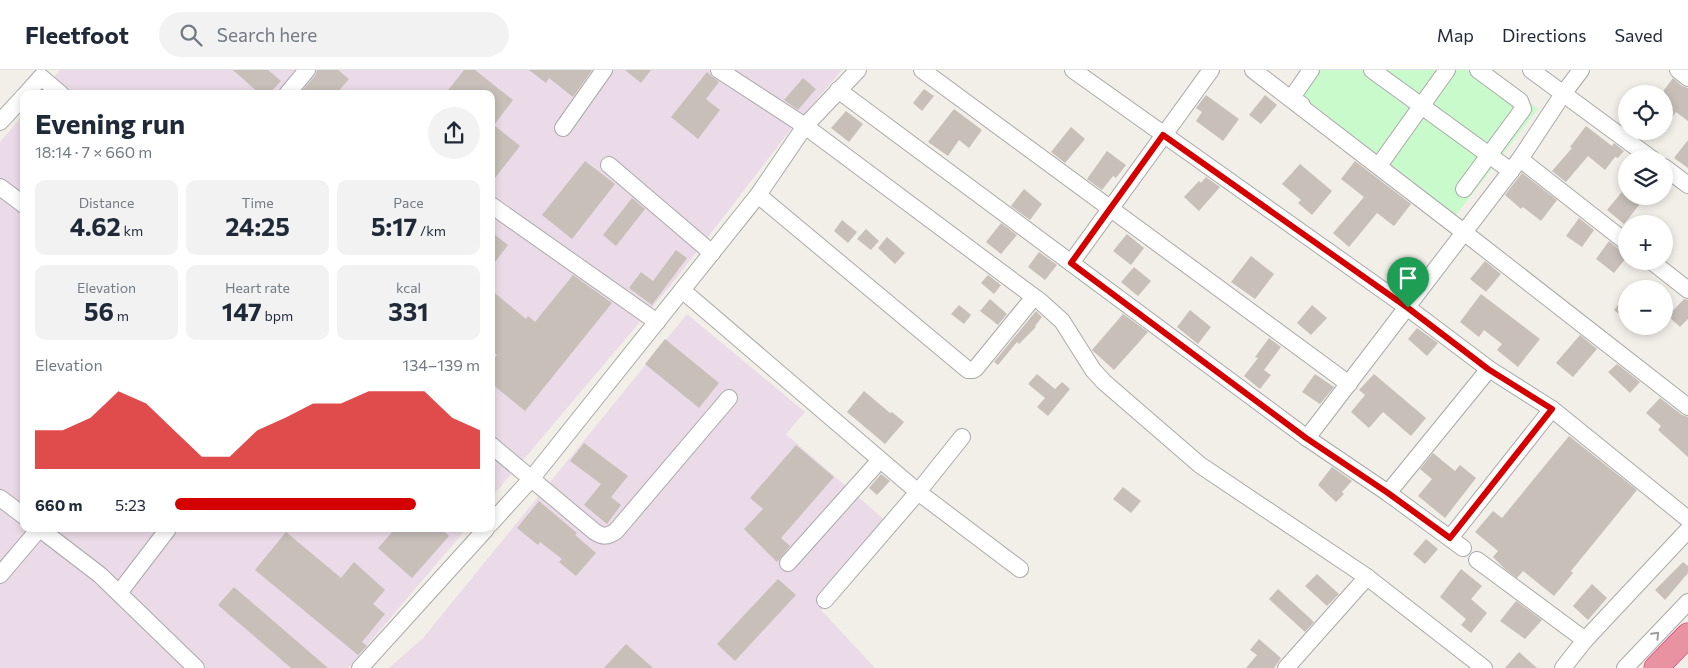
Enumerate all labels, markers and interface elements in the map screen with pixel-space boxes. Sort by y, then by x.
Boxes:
search box [159,12,509,57]
text: Fleetfoot [25,20,129,49]
icon: search [177,21,205,49]
text: Search here [217,23,317,46]
text: Map [1437,24,1474,46]
text: Directions [1502,24,1586,46]
text: Saved [1614,24,1663,46]
map controls [1618,85,1673,335]
button: locate [1618,85,1673,140]
text: Evening run [35,106,185,140]
button: share [428,107,480,159]
text: 18:14 · 7 × 660 m [35,142,152,161]
button: layers [1618,150,1673,205]
text: Distance [79,194,134,211]
text: Time [241,194,274,211]
text: Pace [393,194,424,211]
text: 4.62 [70,211,121,241]
text: 24:25 [225,211,290,241]
text: 5:17 [371,211,417,241]
button: + [1618,215,1673,270]
text: km [121,222,143,239]
text: /km [417,222,446,239]
pin [1387,257,1429,308]
icon: arrive [1394,264,1422,292]
text: Elevation [77,279,136,296]
text: Heart rate [225,279,290,296]
text: kcal [396,279,421,296]
button: − [1618,280,1673,335]
text: 56 [84,296,114,326]
text: 147 [222,296,262,326]
text: 331 [388,296,429,326]
text: m [114,307,129,324]
text: bpm [262,307,293,324]
text: Elevation [35,355,103,374]
text: 134–139 m [402,355,480,374]
text: 660 m [35,495,82,514]
text: 5:23 [115,495,146,514]
one-way arrow [1650,632,1659,641]

